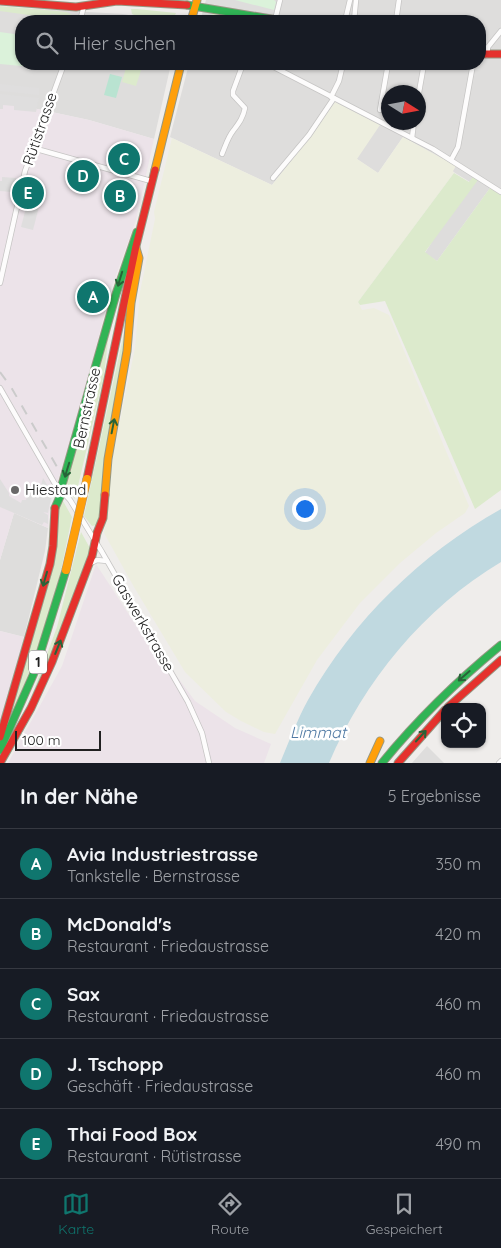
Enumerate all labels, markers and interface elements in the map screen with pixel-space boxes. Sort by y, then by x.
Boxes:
search box [15,15,486,70]
icon: search [33,29,61,57]
text: Hier suchen [73,31,176,55]
north arrow [381,85,426,130]
street label: Rütistrasse [18,90,61,168]
pin: C [108,140,140,178]
pin: D [67,157,99,195]
pin: E [12,174,44,212]
pin: B [104,177,136,215]
one-way arrow [114,271,124,287]
pin: A [77,278,109,316]
street label: Bernstrasse [69,366,104,450]
one-way arrow [109,418,119,434]
one-way arrow [62,461,71,477]
place label: Hiestand [25,480,86,499]
marker: Hiestand [9,484,21,496]
your location [292,496,318,522]
one-way arrow [40,571,50,587]
street label: Gaswerkstrasse [108,571,179,675]
one-way arrow [54,640,63,656]
road number: 1 [29,650,47,674]
one-way arrow [457,670,470,682]
map controls [441,703,486,748]
button: locate [441,703,486,748]
water label: Limmat [290,722,348,742]
scale bar [15,728,101,751]
one-way arrow [415,730,427,742]
text: 100 m [22,731,60,749]
text: In der Nähe [20,783,138,809]
text: 5 Ergebnisse [388,786,481,806]
text: Avia Industriestrasse [67,842,258,866]
text: A [31,854,41,874]
text: 350 m [435,854,481,874]
text: Tankstelle · Bernstrasse [67,866,240,886]
text: McDonald's [67,912,171,936]
text: B [31,924,41,944]
text: 420 m [435,924,481,944]
text: Restaurant · Friedaustrasse [67,936,269,956]
text: Sax [67,982,100,1006]
text: C [31,994,41,1014]
text: 460 m [435,994,481,1014]
text: Restaurant · Friedaustrasse [67,1006,269,1026]
text: J. Tschopp [67,1052,163,1076]
text: D [30,1064,42,1084]
text: 460 m [435,1064,481,1084]
text: Geschäft · Friedaustrasse [67,1076,253,1096]
text: Thai Food Box [67,1122,197,1146]
text: E [31,1134,41,1154]
text: 490 m [435,1134,481,1154]
text: Restaurant · Rütistrasse [67,1146,242,1166]
tab: Karte [58,1190,94,1238]
tab: Route [211,1190,249,1238]
tab: Gespeichert [366,1190,443,1238]

